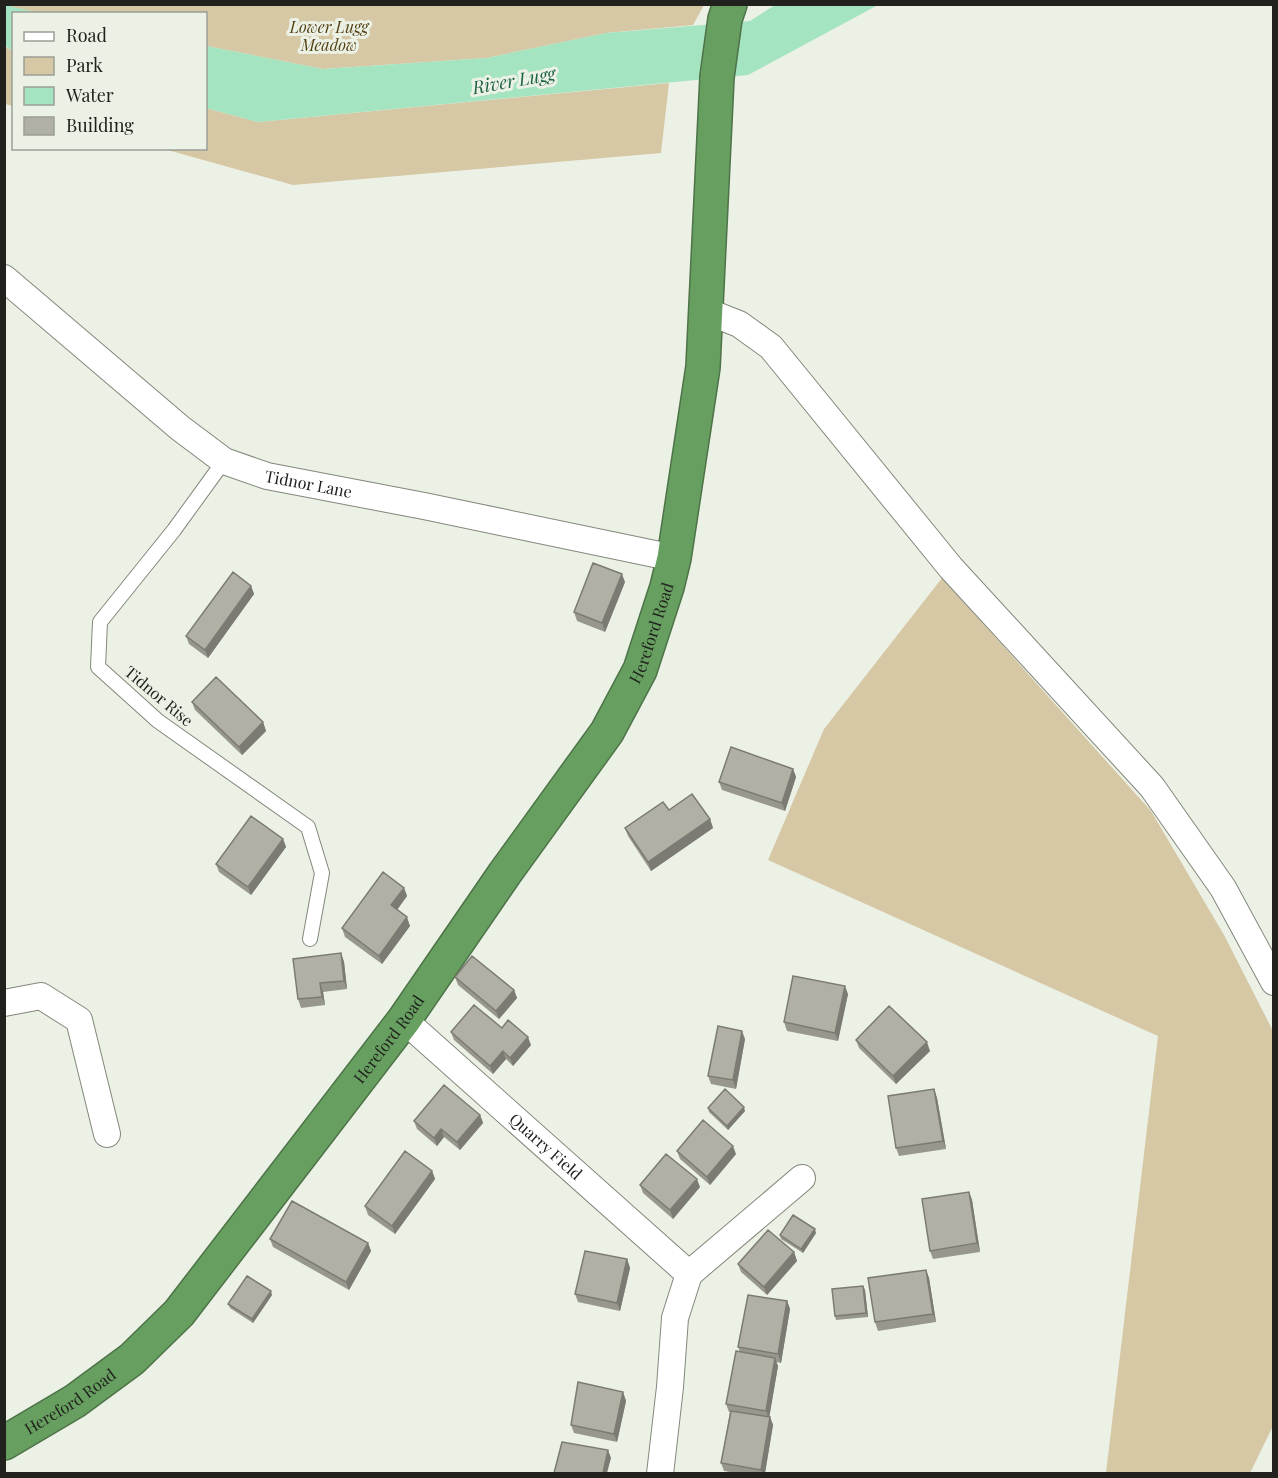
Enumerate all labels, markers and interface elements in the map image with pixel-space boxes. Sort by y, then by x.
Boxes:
legend [12,12,207,150]
park label: Lower Lugg Meadow [289,16,370,55]
text: Road [66,23,107,47]
text: Park [66,53,103,77]
water label: River Lugg [469,61,559,99]
text: Water [65,83,114,107]
text: Building [66,113,134,137]
street label: Tidnor Lane [263,465,354,502]
street label: Hereford Road [624,580,678,687]
street label: Tidnor Rise [121,661,198,730]
street label: Hereford Road [348,991,428,1087]
street label: Quarry Field [505,1108,587,1184]
street label: Hereford Road [20,1364,120,1439]

